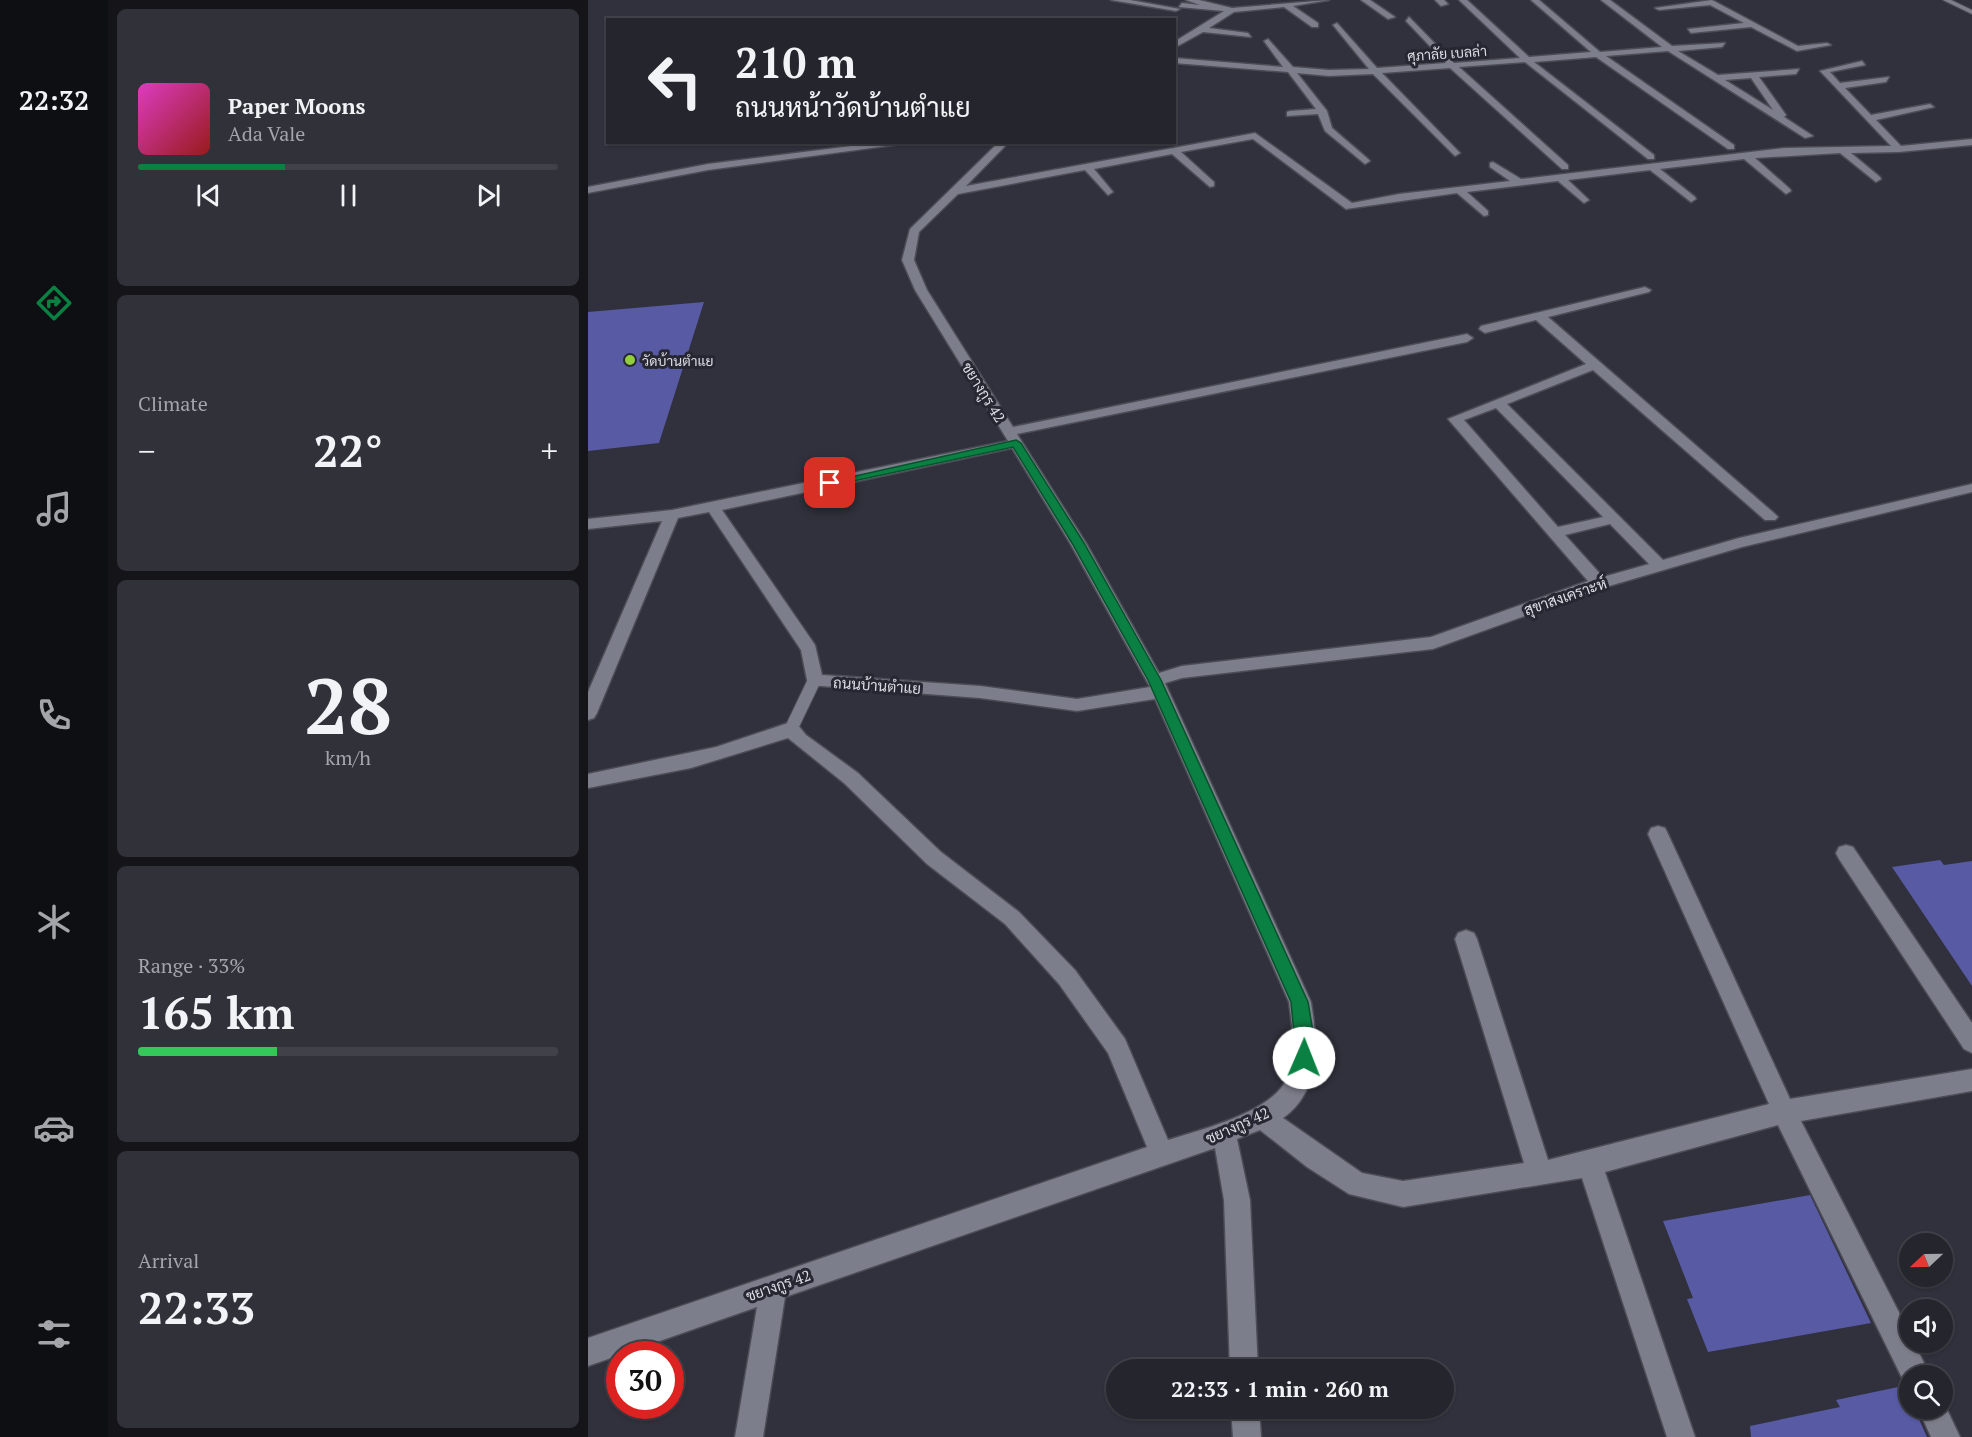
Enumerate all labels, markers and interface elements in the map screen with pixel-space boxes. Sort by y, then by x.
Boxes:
text: 210 m [735,34,856,90]
street label: ศุภาลัย เบลล่า [1407,41,1488,66]
icon: left [636,42,714,120]
text: 22:32 [19,82,89,118]
text: ถนนหน้าวัดบ้านตำแย [735,89,971,125]
text: Paper Moons [228,91,366,120]
text: Ada Vale [228,120,305,147]
icon: previous [192,179,225,212]
icon: pause [332,179,365,212]
icon: next [472,179,505,212]
icon: directions [33,282,75,324]
place label: วัดบ้านตำแย [642,351,714,370]
marker: วัดบ้านตำแย [623,353,637,367]
street label: ชยางกูร 42 [957,358,1010,426]
text: Climate [138,390,208,417]
text: 22° [313,420,383,480]
text: − [138,429,156,472]
text: + [540,429,558,472]
pin [804,457,855,508]
icon: arrive [813,466,846,499]
icon: music [33,488,75,530]
street label: สุขาสงเคราะห์ [1521,573,1610,621]
text: 28 [304,653,392,756]
street label: ถนนบ้านตำแย [832,672,922,698]
icon: phone [33,694,75,736]
text: km/h [325,744,371,771]
icon: climate [33,901,75,943]
text: Range · 33% [138,952,245,979]
text: 165 km [138,982,294,1042]
position arrow [1272,1026,1336,1090]
street label: ชยางกูร 42 [1202,1102,1272,1149]
icon: car [33,1107,75,1149]
north arrow [1899,1233,1953,1287]
map controls [1899,1233,1953,1419]
text: Arrival [138,1247,199,1274]
street label: ชยางกูร 42 [743,1265,813,1306]
text: 22:33 [138,1277,255,1337]
button: sound [1899,1299,1953,1353]
icon: filters [33,1313,75,1355]
speed limit sign: 30 [606,1341,684,1419]
button: search [1899,1365,1953,1419]
text: 22:33 · 1 min · 260 m [1171,1374,1389,1403]

